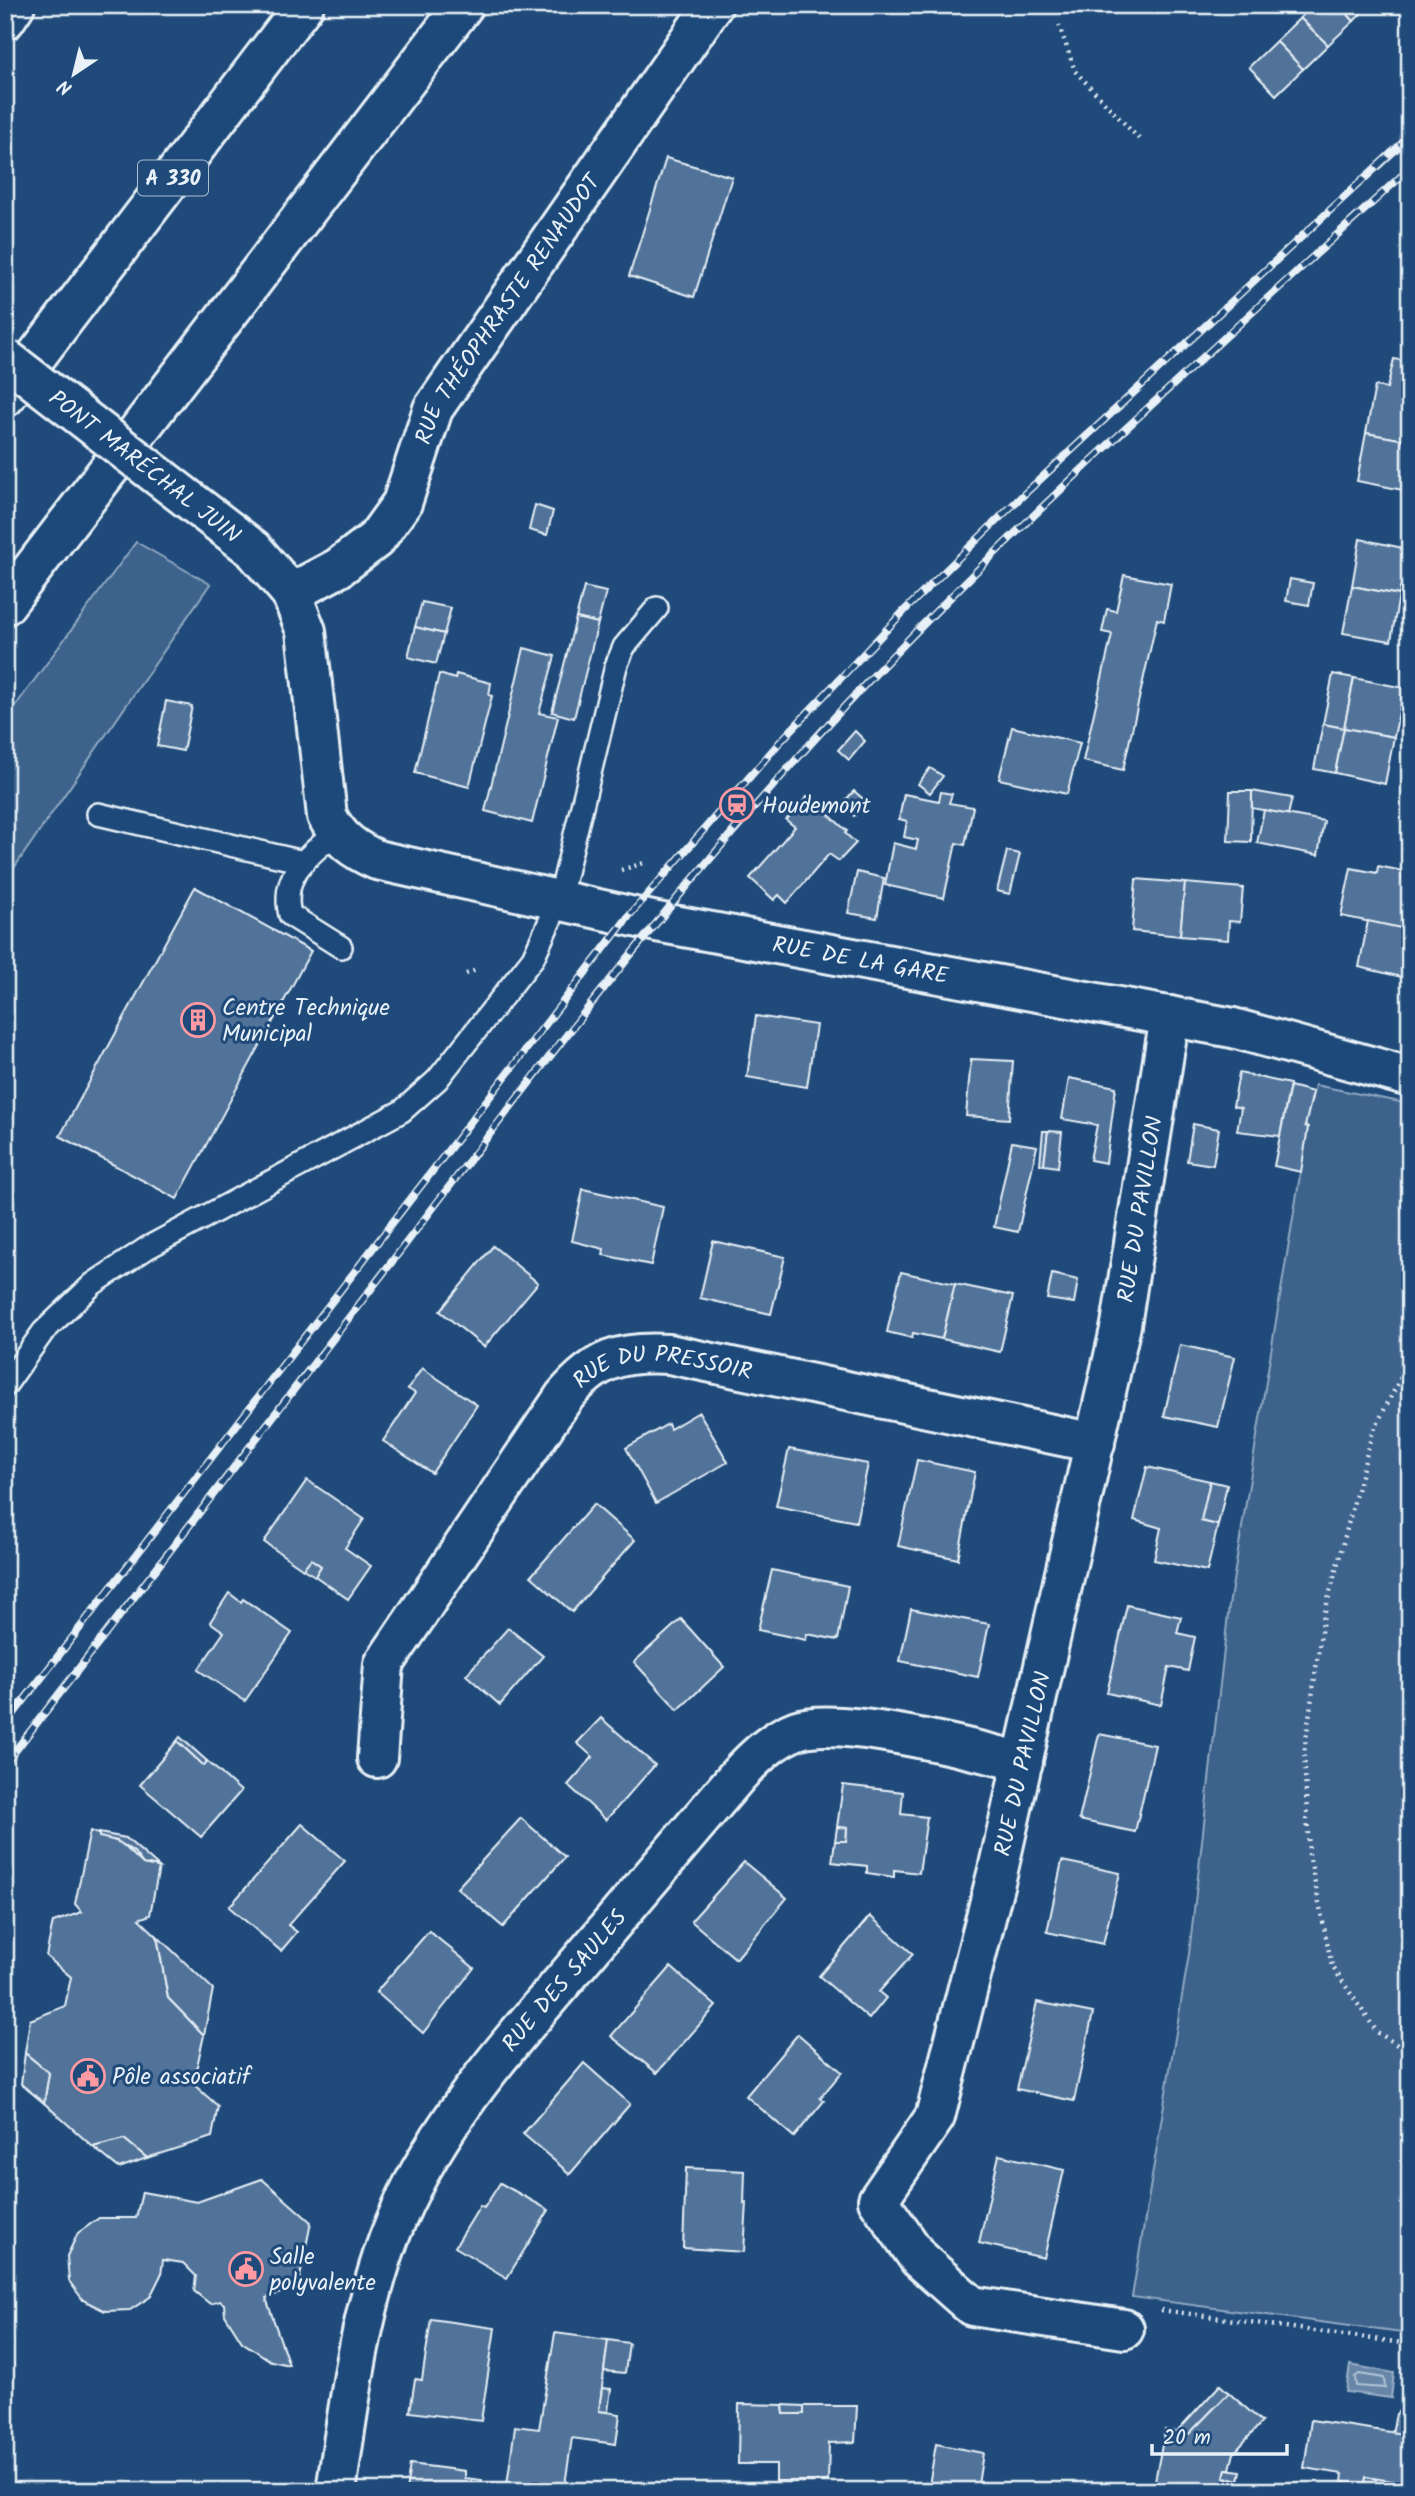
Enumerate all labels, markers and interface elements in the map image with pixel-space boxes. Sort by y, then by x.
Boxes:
north arrow [38,38,108,108]
text: N [52,71,79,102]
road number: A 330 [138,160,208,196]
street label: RUE THÉOPHRASTE RENAUDOT [407,166,612,450]
street label: PONT MARÉCHAL JUIN [40,382,248,554]
station icon: Houdemont [718,786,756,824]
place label: Houdemont [762,789,872,825]
street label: RUE DE LA GARE [769,928,952,995]
place label: Centre Technique Municipal [222,991,390,1053]
building icon: Centre Technique Municipal [179,1001,217,1039]
street label: RUE DU PAVILLON [1109,1114,1174,1305]
street label: RUE DU PRESSOIR [565,1337,755,1398]
street label: RUE DU PAVILLON [986,1668,1062,1860]
street label: RUE DES SAULES [494,1902,637,2061]
public building icon: Pôle associatif [69,2057,107,2095]
place label: Pôle associatif [112,2060,253,2096]
place label: Salle polyvalente [269,2240,376,2302]
public building icon: Salle polyvalente [227,2250,265,2288]
scale bar [1152,2412,1287,2456]
text: 20 m [1163,2422,1211,2455]

